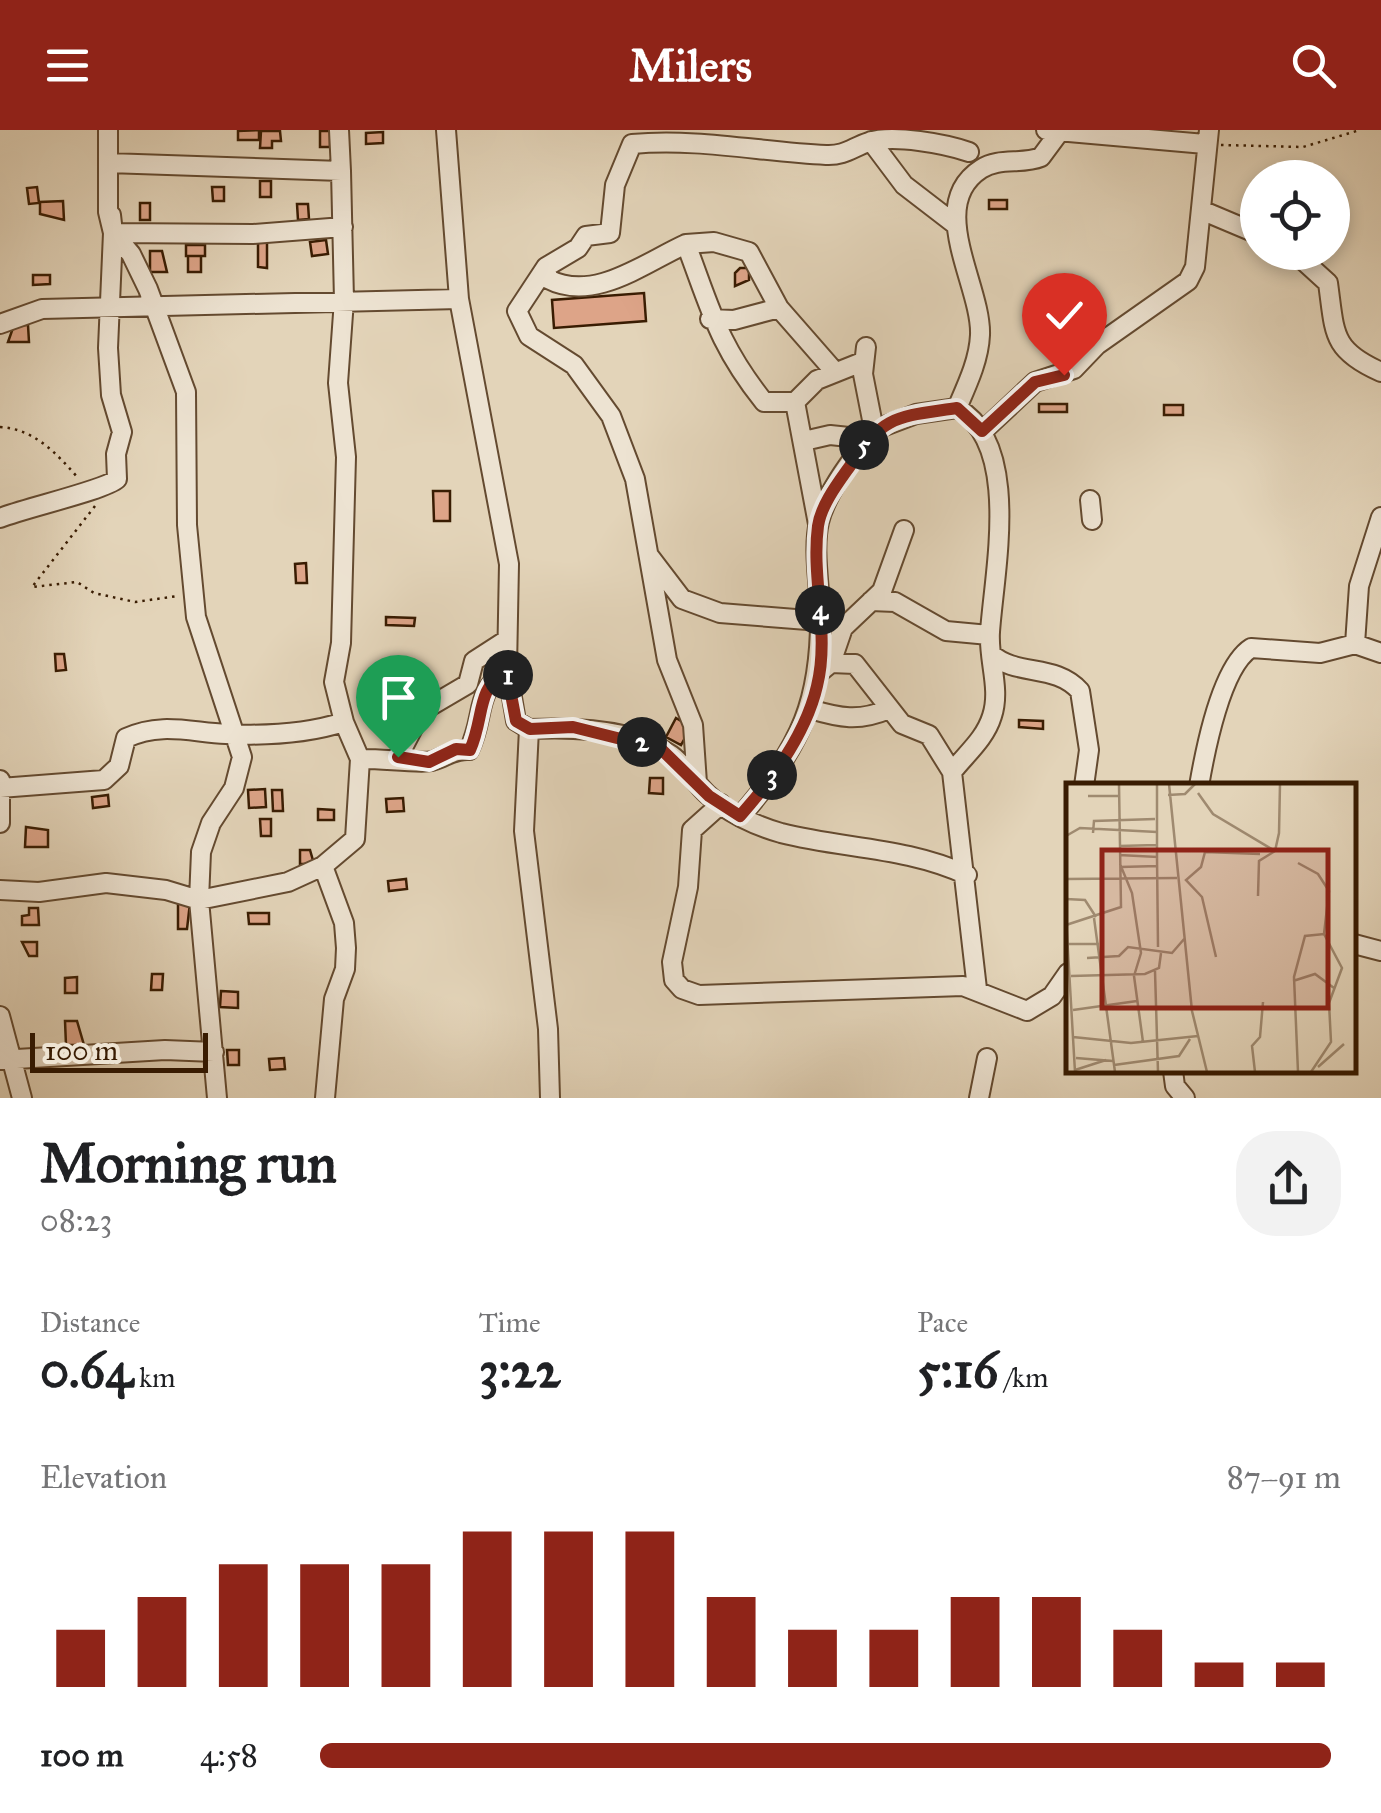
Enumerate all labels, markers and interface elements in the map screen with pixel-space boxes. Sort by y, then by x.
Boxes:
icon: menu [40,38,95,93]
text: Milers [629,38,752,93]
icon: search [1286,38,1341,93]
map controls [1240,160,1350,270]
button: locate [1240,160,1350,270]
pin [1022,273,1107,376]
icon: check [1037,288,1092,343]
pin: 5 [839,420,889,470]
text: 5 [857,427,871,462]
pin: 4 [795,585,845,635]
text: 4 [812,592,828,627]
pin: 1 [483,650,533,700]
pin [356,655,441,758]
text: 1 [502,657,514,692]
icon: arrive [371,670,426,725]
pin: 2 [617,717,667,767]
text: 2 [635,724,649,759]
pin: 3 [747,750,797,800]
text: 3 [766,757,778,792]
inset map [1066,783,1356,1073]
scale bar [30,1028,208,1073]
text: 100 m [45,1033,118,1068]
text: Morning run [40,1130,337,1197]
button: share [1236,1131,1341,1236]
text: 08:23 [40,1201,112,1240]
text: Distance [40,1305,140,1340]
text: Time [479,1305,541,1340]
text: Pace [917,1305,968,1340]
text: 0.64 [40,1340,133,1401]
text: 3:22 [479,1340,560,1401]
text: 5:16 [917,1340,998,1401]
text: km [133,1360,176,1395]
text: /km [998,1360,1049,1395]
text: Elevation [40,1458,167,1497]
text: 87–91 m [1227,1458,1341,1497]
text: 100 m [40,1736,124,1775]
text: 4:58 [200,1736,258,1775]

